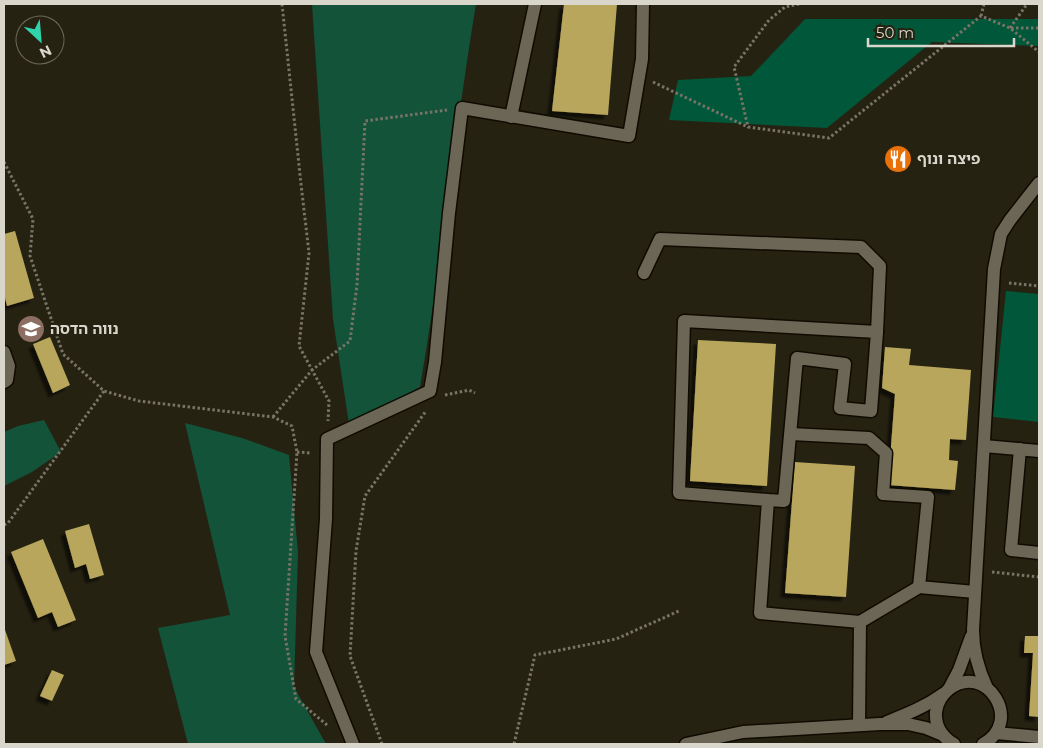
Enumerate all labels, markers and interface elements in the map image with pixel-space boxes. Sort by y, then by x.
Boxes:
north arrow [15,15,65,65]
scale bar [868,15,1014,47]
text: 50 m [876,23,914,42]
text: N [37,41,55,62]
restaurant icon: פיצה ונוף [883,144,913,174]
place label: פיצה ונוף [917,149,980,168]
school or university icon: נווה הדסה [16,314,46,344]
place label: נווה הדסה [50,319,118,338]

